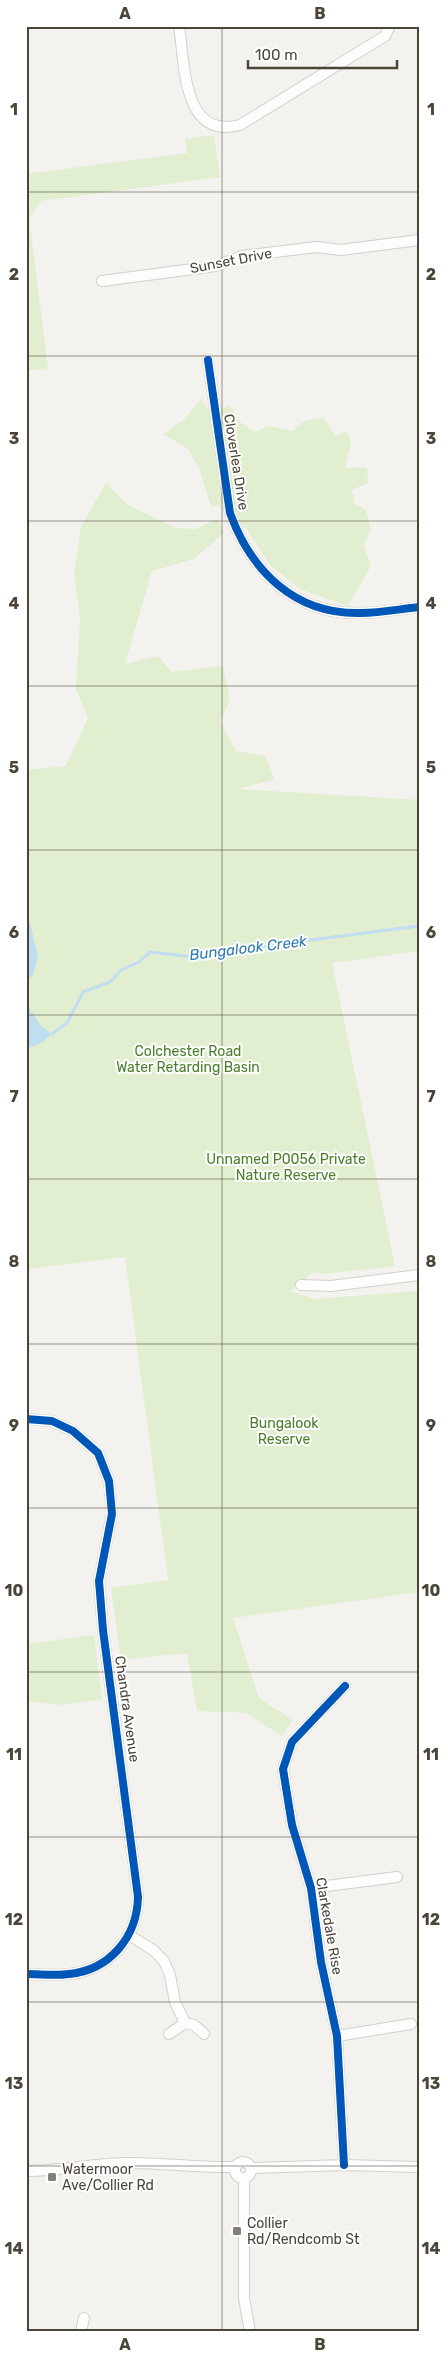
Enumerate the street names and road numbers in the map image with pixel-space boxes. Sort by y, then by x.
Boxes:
street label: Sunset Drive [189,245,274,277]
street label: Cloverlea Drive [220,413,252,512]
street label: Chandra Avenue [111,1655,143,1764]
street label: Clarkedale Rise [312,1876,346,1976]

